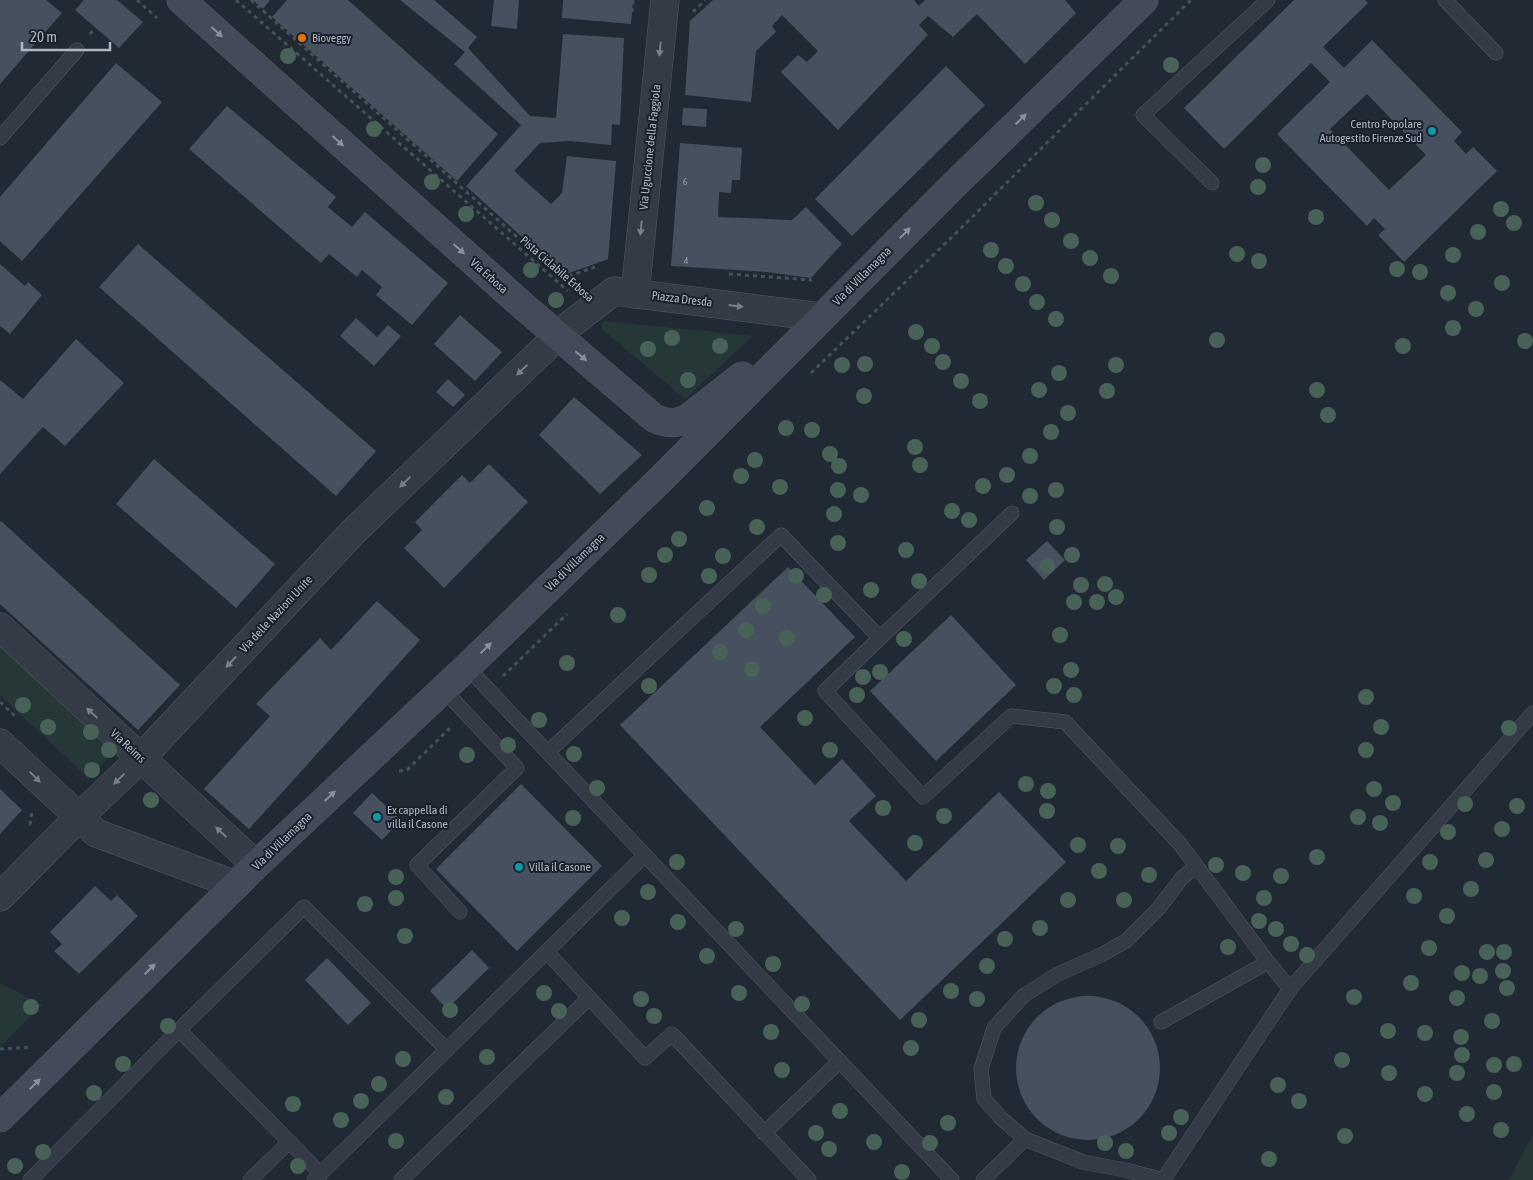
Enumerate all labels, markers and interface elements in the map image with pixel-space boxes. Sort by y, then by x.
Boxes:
scale bar [22,20,110,52]
one-way arrow [210,27,223,38]
text: 20 m [30,28,57,45]
place label: Bioveggy [312,31,351,45]
marker: Bioveggy [296,32,308,44]
one-way arrow [656,41,664,57]
street label: Via Uguccione della Faggiola [636,83,664,211]
one-way arrow [1015,114,1027,126]
place label: Centro Popolare Autogestito Firenze Sud [1320,117,1422,145]
marker: Centro Popolare Autogestito Firenze Sud [1426,125,1438,137]
one-way arrow [332,135,344,147]
house number: 6 [683,176,688,187]
one-way arrow [637,220,645,236]
one-way arrow [899,227,911,239]
street label: Pista Ciclabile Erbosa [517,233,597,305]
one-way arrow [453,243,465,255]
street label: Via di Villamagna [830,244,894,308]
house number: 4 [684,255,689,266]
street label: Via Erbosa [467,256,511,296]
street label: Piazza Dresda [651,288,713,310]
one-way arrow [728,302,744,310]
one-way arrow [575,351,588,362]
one-way arrow [516,363,528,375]
one-way arrow [399,476,411,488]
street label: Via di Villamagna [542,530,608,594]
street label: Via delle Nazioni Unite [237,573,315,655]
one-way arrow [480,642,492,654]
one-way arrow [225,655,237,667]
one-way arrow [87,707,99,719]
street label: Via Reims [108,726,148,766]
one-way arrow [29,771,41,783]
one-way arrow [113,773,125,785]
one-way arrow [324,790,336,802]
place label: Ex cappella di villa il Casone [387,803,448,831]
street label: Via di Villamagna [249,809,315,873]
marker: Ex cappella di villa il Casone [371,811,383,823]
one-way arrow [215,826,227,838]
place label: Villa il Casone [529,860,591,874]
marker: Villa il Casone [513,861,525,873]
one-way arrow [144,964,156,976]
one-way arrow [28,1078,40,1090]

